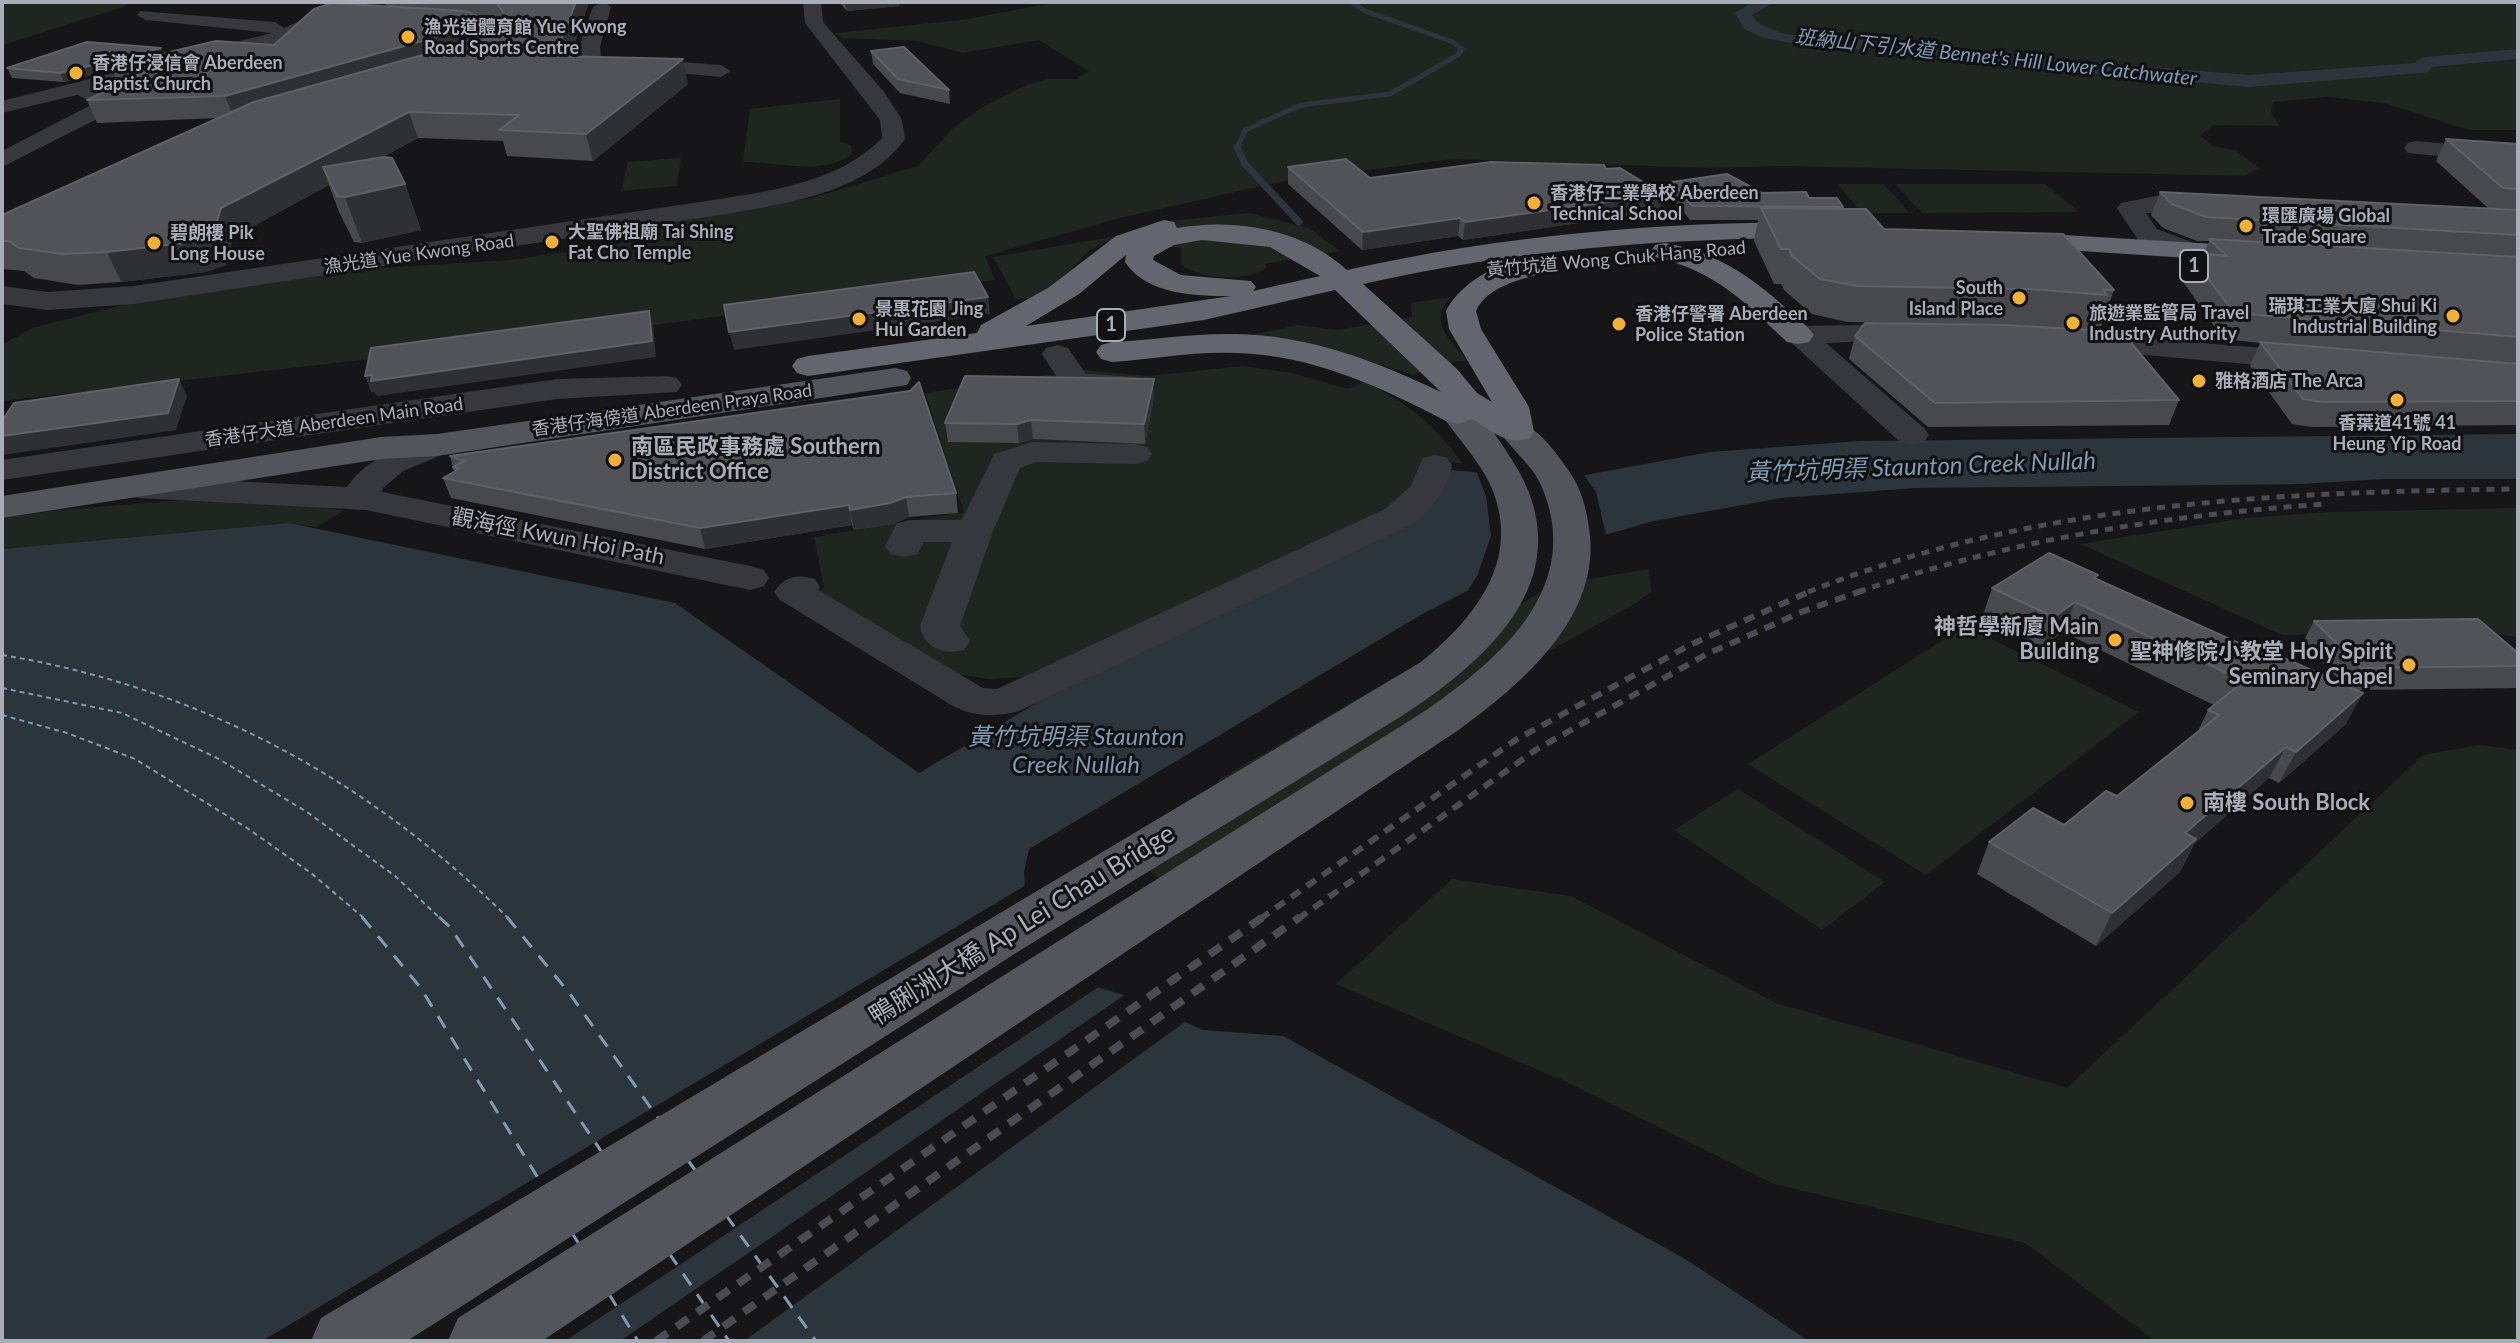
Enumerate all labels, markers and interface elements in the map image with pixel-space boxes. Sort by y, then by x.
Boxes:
place label: 漁光道體育館 Yue Kwong Road Sports Centre [424,16,626,58]
water label: 班納山下引水道 Bennet's Hill Lower Catchwater [1794,25,2198,91]
marker: 漁光道體育館 Yue Kwong Road Sports Centre [399,28,417,46]
place label: 香港仔浸信會 Aberdeen Baptist Church [92,52,283,94]
marker: 香港仔浸信會 Aberdeen Baptist Church [67,64,85,82]
place label: 香港仔工業學校 Aberdeen Technical School [1550,182,1759,224]
marker: 香港仔工業學校 Aberdeen Technical School [1525,194,1543,212]
place label: 環匯廣場 Global Trade Square [2262,205,2390,248]
marker: 環匯廣場 Global Trade Square [2237,217,2255,235]
place label: 大聖佛祖廟 Tai Shing Fat Cho Temple [568,221,733,264]
place label: 碧朗樓 Pik Long House [170,222,265,264]
street label: 漁光道 Yue Kwong Road [323,230,515,278]
marker: 大聖佛祖廟 Tai Shing Fat Cho Temple [543,233,561,251]
marker: 碧朗樓 Pik Long House [145,234,163,252]
street label: 黃竹坑道 Wong Chuk Hang Road [1485,237,1747,281]
road number: 1 [2180,250,2208,282]
place label: South Island Place [1909,277,2003,320]
marker: South Island Place [2010,289,2028,307]
place label: 瑞琪工業大廈 Shui Ki Industrial Building [2269,295,2437,338]
place label: 景惠花園 Jing Hui Garden [875,298,983,340]
place label: 旅遊業監管局 Travel Industry Authority [2089,302,2249,344]
place label: 香港仔警署 Aberdeen Police Station [1635,303,1808,346]
marker: 瑞琪工業大廈 Shui Ki Industrial Building [2444,307,2462,325]
road number: 1 [1097,309,1125,341]
marker: 景惠花園 Jing Hui Garden [850,310,868,328]
marker: 旅遊業監管局 Travel Industry Authority [2064,314,2082,332]
marker: 香港仔警署 Aberdeen Police Station [1610,315,1628,333]
place label: 雅格酒店 The Arca [2215,370,2363,392]
marker: 雅格酒店 The Arca [2190,372,2208,390]
street label: 香港仔海傍道 Aberdeen Praya Road [531,380,813,440]
marker: 香葉道41號 41 Heung Yip Road [2388,391,2406,409]
street label: 香港仔大道 Aberdeen Main Road [203,393,465,451]
place label: 香葉道41號 41 Heung Yip Road [2333,412,2461,454]
place label: 南區民政事務處 Southern District Office [631,434,880,486]
water label: 黃竹坑明渠 Staunton Creek Nullah [1746,447,2096,487]
marker: 南區民政事務處 Southern District Office [606,451,624,469]
street label: 觀海徑 Kwun Hoi Path [449,503,667,571]
place label: 神哲學新廈 Main Building [1934,614,2099,666]
marker: 神哲學新廈 Main Building [2106,631,2124,649]
place label: 聖神修院小教堂 Holy Spirit Seminary Chapel [2130,639,2393,690]
marker: 聖神修院小教堂 Holy Spirit Seminary Chapel [2400,656,2418,674]
water label: 黃竹坑明渠 Staunton Creek Nullah [968,723,1184,779]
place label: 南樓 South Block [2203,790,2370,816]
marker: 南樓 South Block [2178,794,2196,812]
street label: 鴨脷洲大橋 Ap Lei Chau Bridge [864,818,1180,1032]

